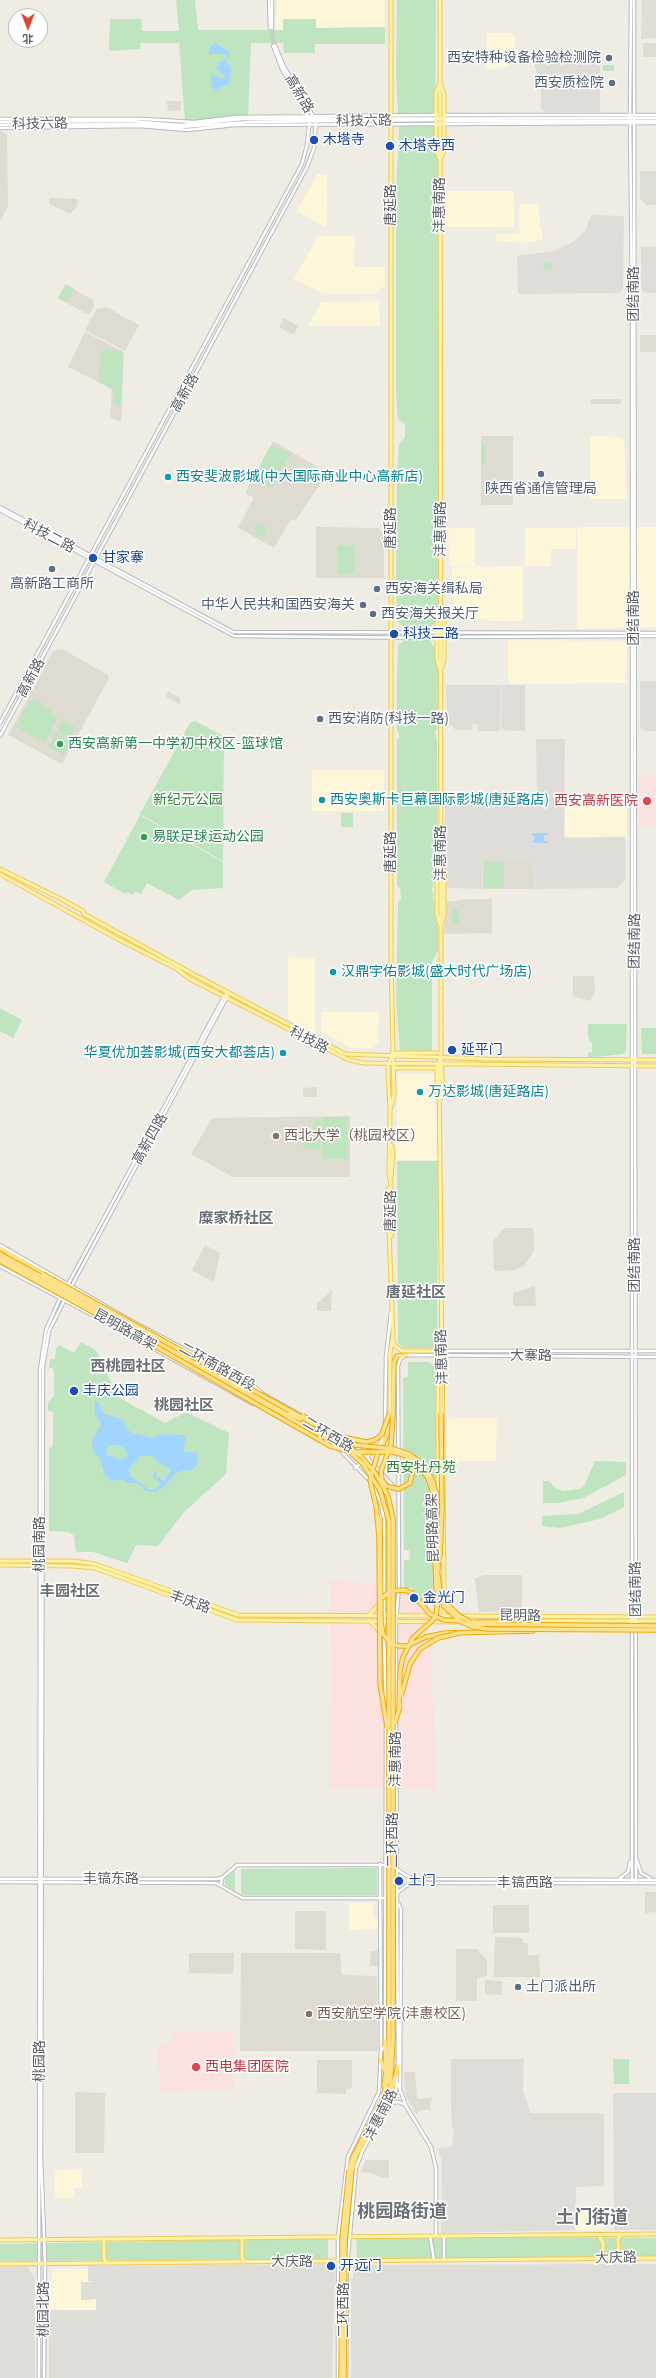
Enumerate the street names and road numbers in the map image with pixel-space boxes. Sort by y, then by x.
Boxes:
street label: 高新路 [281,72,317,116]
street label: 科技六路 [336,112,392,130]
street label: 科技六路 [12,115,68,133]
street label: 沣惠南路 [432,177,448,233]
street label: 唐延路 [383,184,399,226]
street label: 团结南路 [626,266,642,322]
street label: 高新路 [167,371,203,415]
street label: 沣惠南路 [433,501,449,557]
street label: 唐延路 [383,507,399,549]
street label: 科技二路 [20,515,78,557]
street label: 团结南路 [626,590,642,646]
street label: 高新路 [14,656,48,700]
street label: 沣惠南路 [433,825,449,881]
street label: 唐延路 [383,831,399,873]
street label: 团结南路 [626,913,644,969]
street label: 科技路 [287,1023,331,1057]
street label: 高新四路 [129,1110,171,1168]
street label: 唐延路 [382,1190,400,1232]
street label: 团结南路 [627,1237,643,1293]
street label: 昆明路高架 [90,1306,160,1354]
street label: 沣惠南路 [433,1329,451,1385]
street label: 二环南路西段 [176,1339,258,1395]
street label: 大寨路 [510,1348,552,1364]
street label: 二环西路 [300,1414,356,1456]
street label: 昆明路高架 [423,1493,443,1563]
street label: 桃园南路 [32,1516,48,1572]
street label: 团结南路 [627,1561,645,1617]
street label: 丰庆路 [167,1587,213,1617]
street label: 昆明路 [499,1607,541,1625]
street label: 沣惠南路 [388,1731,404,1787]
street label: 二环西路 [385,1812,401,1868]
street label: 丰镐东路 [83,1871,139,1887]
street label: 丰镐西路 [497,1875,553,1891]
street label: 桃园路 [32,2040,48,2082]
street label: 沣惠南路 [361,2086,401,2144]
street label: 大庆路 [595,2249,637,2267]
street label: 大庆路 [271,2254,313,2270]
street label: 桃园北路 [36,2281,52,2337]
street label: 二环西路 [336,2282,352,2338]

